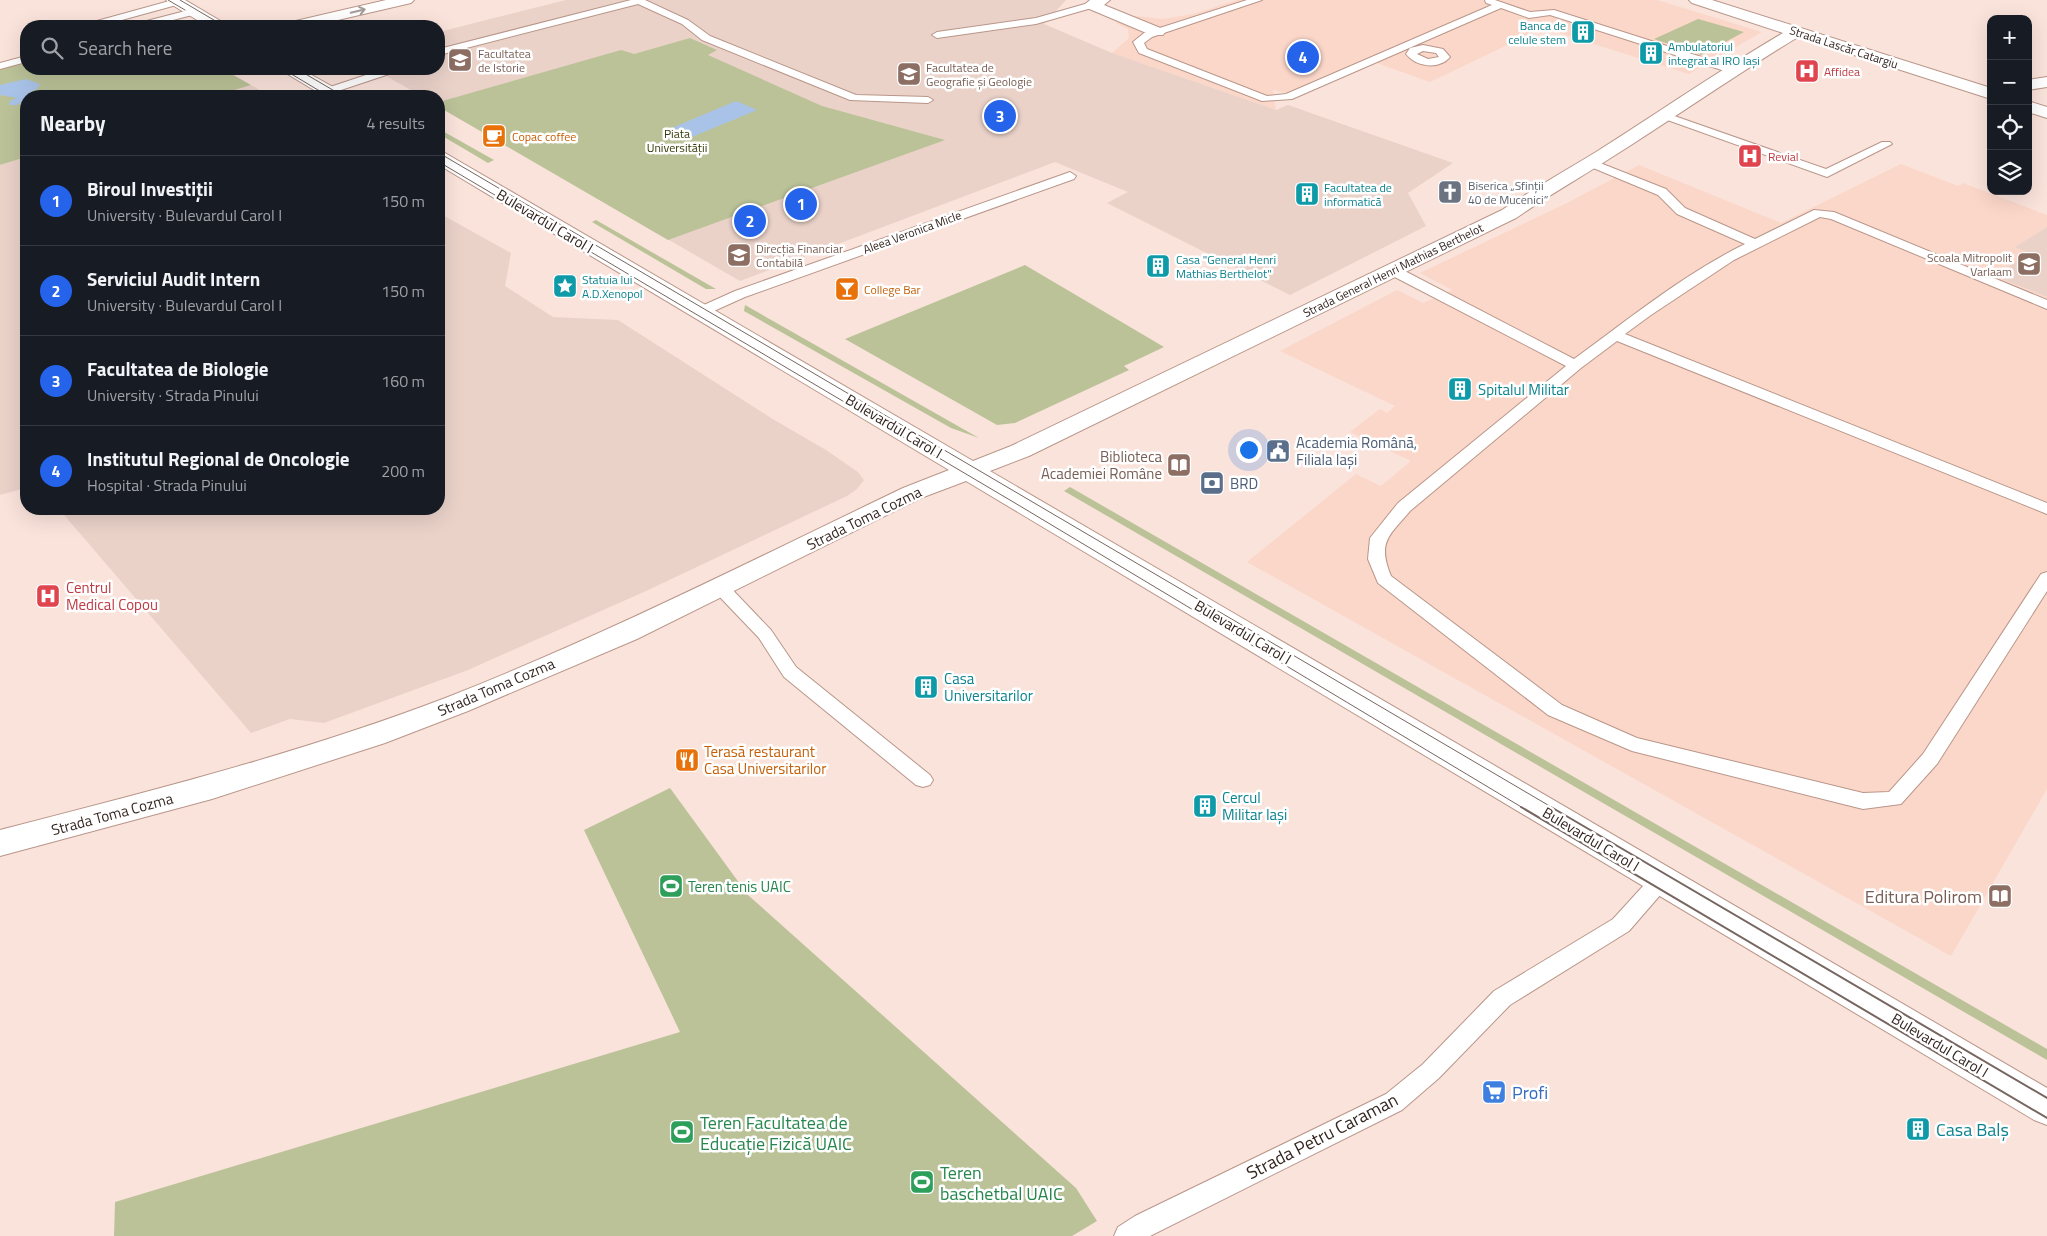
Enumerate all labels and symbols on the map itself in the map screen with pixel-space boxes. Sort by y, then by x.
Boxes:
one-way arrow [349,6,365,15]
place label: Banca de celule stem [1508,16,1566,49]
building icon: Banca de celule stem [1570,19,1596,45]
street label: Strada Lascăr Catargiu [1787,20,1901,74]
place label: Ambulatoriul integrat al IRO Iași [1668,37,1760,70]
pin: 4 [1287,38,1319,76]
building icon: Ambulatoriul integrat al IRO Iași [1638,40,1664,66]
place label: Facultatea de Istorie [478,44,531,77]
school or university icon: Facultatea de Istorie [447,47,473,73]
place label: Facultatea de Geografie și Geologie [926,58,1032,91]
hospital icon: Affidea [1794,58,1820,84]
school or university icon: Facultatea de Geografie și Geologie [896,61,922,87]
place label: Affidea [1824,62,1860,81]
pin: 3 [984,97,1016,135]
cafe icon: Copac coffee [481,123,507,149]
park label: Piata Universității [647,124,707,157]
place label: Copac coffee [512,127,576,146]
hospital icon: Revial [1737,143,1763,169]
place label: Revial [1768,147,1798,166]
place label: Biserica „Sfinții 40 de Mucenici” [1468,176,1549,209]
place label: Facultatea de informatică [1324,178,1392,211]
church icon: Biserica „Sfinții 40 de Mucenici” [1437,179,1463,205]
building icon: Facultatea de informatică [1294,181,1320,207]
street label: Bulevardul Carol I [492,183,598,259]
pin: 1 [785,185,817,223]
pin: 2 [734,202,766,240]
street label: Aleea Veronica Micle [860,205,964,259]
street label: Strada General Henri Mathias Berthelot [1300,218,1487,322]
place label: Direcția Financiar Contabilă [756,239,843,272]
school or university icon: Direcția Financiar Contabilă [726,242,752,268]
place label: Scoala Mitropolit Varlaam [1927,248,2013,281]
place label: Casa "General Henri Mathias Berthelot" [1176,250,1276,283]
school or university icon: Scoala Mitropolit Varlaam [2016,251,2042,277]
building icon: Casa "General Henri Mathias Berthelot" [1145,253,1171,279]
place label: Statuia lui A.D.Xenopol [582,270,643,303]
place icon: Statuia lui A.D.Xenopol [552,273,578,299]
bar icon: College Bar [834,276,860,302]
place label: College Bar [864,280,921,299]
building icon: Spitalul Militar [1447,376,1473,402]
place label: Spitalul Militar [1478,378,1569,401]
street label: Bulevardul Carol I [841,388,947,464]
place label: Academia Română, Filiala Iași [1296,431,1417,471]
your location [1236,437,1262,463]
public building icon: Academia Română, Filiala Iași [1265,438,1291,464]
place label: Biblioteca Academiei Române [1041,445,1162,485]
library icon: Biblioteca Academiei Române [1166,452,1192,478]
bank icon: BRD [1199,470,1225,496]
place label: BRD [1230,472,1258,495]
street label: Strada Toma Cozma [803,480,926,556]
place label: Centrul Medical Copou [66,576,158,616]
hospital icon: Centrul Medical Copou [35,583,61,609]
street label: Bulevardul Carol I [1190,594,1296,670]
street label: Strada Toma Cozma [434,652,559,722]
place label: Casa Universitarilor [944,667,1033,707]
building icon: Casa Universitarilor [913,674,939,700]
place label: Terasă restaurant Casa Universitarilor [704,740,826,780]
restaurant icon: Terasă restaurant Casa Universitarilor [674,747,700,773]
place label: Cercul Militar Iași [1222,786,1287,826]
street label: Strada Toma Cozma [49,787,176,841]
building icon: Cercul Militar Iași [1192,793,1218,819]
street label: Bulevardul Carol I [1538,801,1644,877]
sports icon: Teren tenis UAIC [658,873,684,899]
place label: Teren tenis UAIC [688,875,791,898]
place label: Editura Polirom [1865,883,1982,910]
library icon: Editura Polirom [1987,883,2013,909]
street label: Bulevardul Carol I [1887,1007,1993,1083]
supermarket icon: Profi [1481,1079,1507,1105]
place label: Profi [1512,1079,1548,1106]
street label: Strada Petru Caraman [1241,1086,1403,1186]
place label: Teren Facultatea de Educație Fizică UAIC [700,1109,852,1157]
building icon: Casa Balș [1905,1116,1931,1142]
place label: Casa Balș [1936,1116,2009,1143]
sports icon: Teren Facultatea de Educație Fizică UAIC [669,1119,695,1145]
place label: Teren baschetbal UAIC [940,1159,1063,1207]
sports icon: Teren baschetbal UAIC [909,1169,935,1195]

